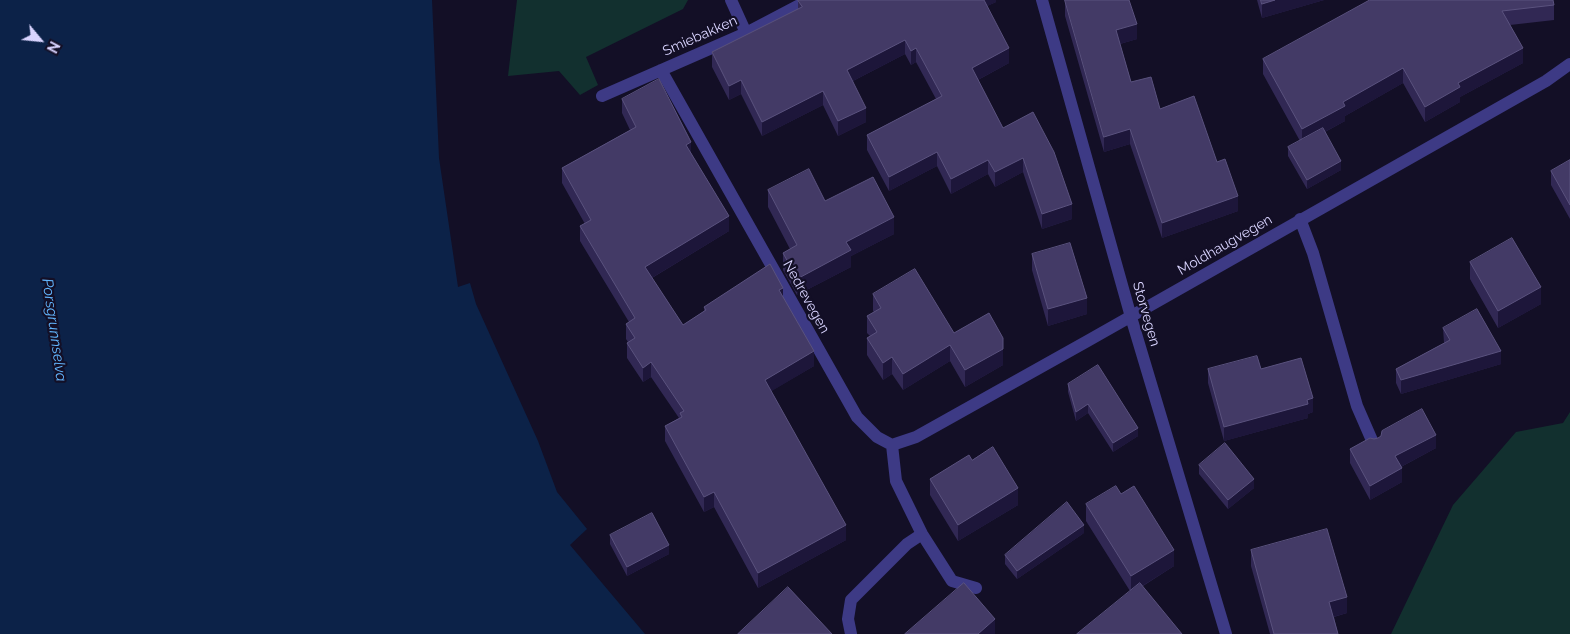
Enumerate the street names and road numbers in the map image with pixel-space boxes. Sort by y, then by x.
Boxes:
street label: Smiebakken [660,12,740,60]
street label: Moldhaugvegen [1175,211,1275,279]
street label: Nedrevegen [779,258,833,336]
street label: Storvegen [1129,280,1163,348]

